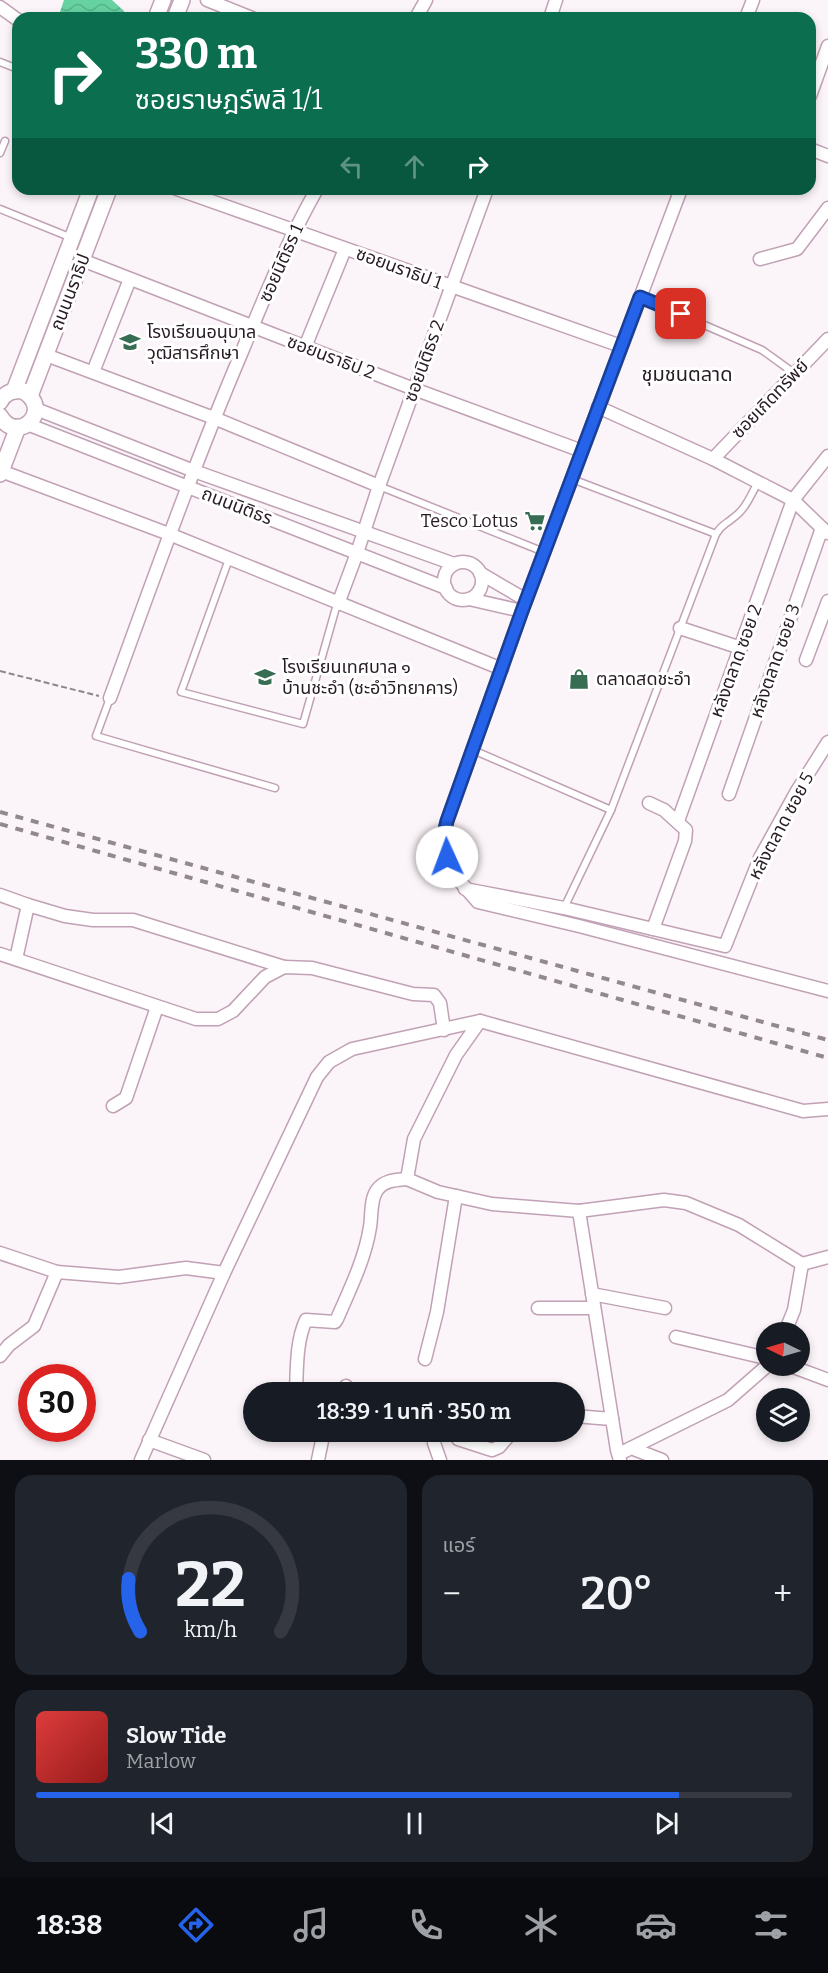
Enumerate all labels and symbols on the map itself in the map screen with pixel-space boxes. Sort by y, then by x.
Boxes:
street label: ซอยนิติธร 1 [254,220,308,305]
street label: ซอยนราธิป 1 [353,242,446,294]
street label: ถนนนราธิป [45,250,95,334]
pin [655,288,706,339]
street label: ซอยนิติธร 2 [399,317,449,405]
place label: โรงเรียนอนุบาล วุฒิสารศึกษา [147,321,256,364]
school or university icon: โรงเรียนอนุบาล วุฒิสารศึกษา [118,330,142,354]
street label: ซอยนราธิป 2 [284,330,378,384]
street label: ซอยเกิดทรัพย์ [727,355,813,443]
district label: ชุมชนตลาด [641,362,733,386]
street label: ถนนนิติธร [199,482,276,530]
supermarket icon: Tesco Lotus [523,509,547,533]
place label: Tesco Lotus [421,510,518,532]
street label: หลังตลาด ซอย 2 [705,601,767,721]
street label: หลังตลาด ซอย 3 [745,601,805,721]
place label: โรงเรียนเทศบาล ๑ บ้านชะอำ (ชะอำวิทยาคาร) [282,656,458,699]
school or university icon: โรงเรียนเทศบาล ๑ บ้านชะอำ (ชะอำวิทยาคาร) [253,665,277,689]
shop icon: ตลาดสดชะอำ [567,667,591,691]
place label: ตลาดสดชะอำ [596,668,691,690]
street label: หลังตลาด ซอย 5 [743,769,819,883]
position arrow [415,825,479,889]
north arrow [756,1322,810,1376]
speed limit sign: 30 [18,1364,96,1442]

